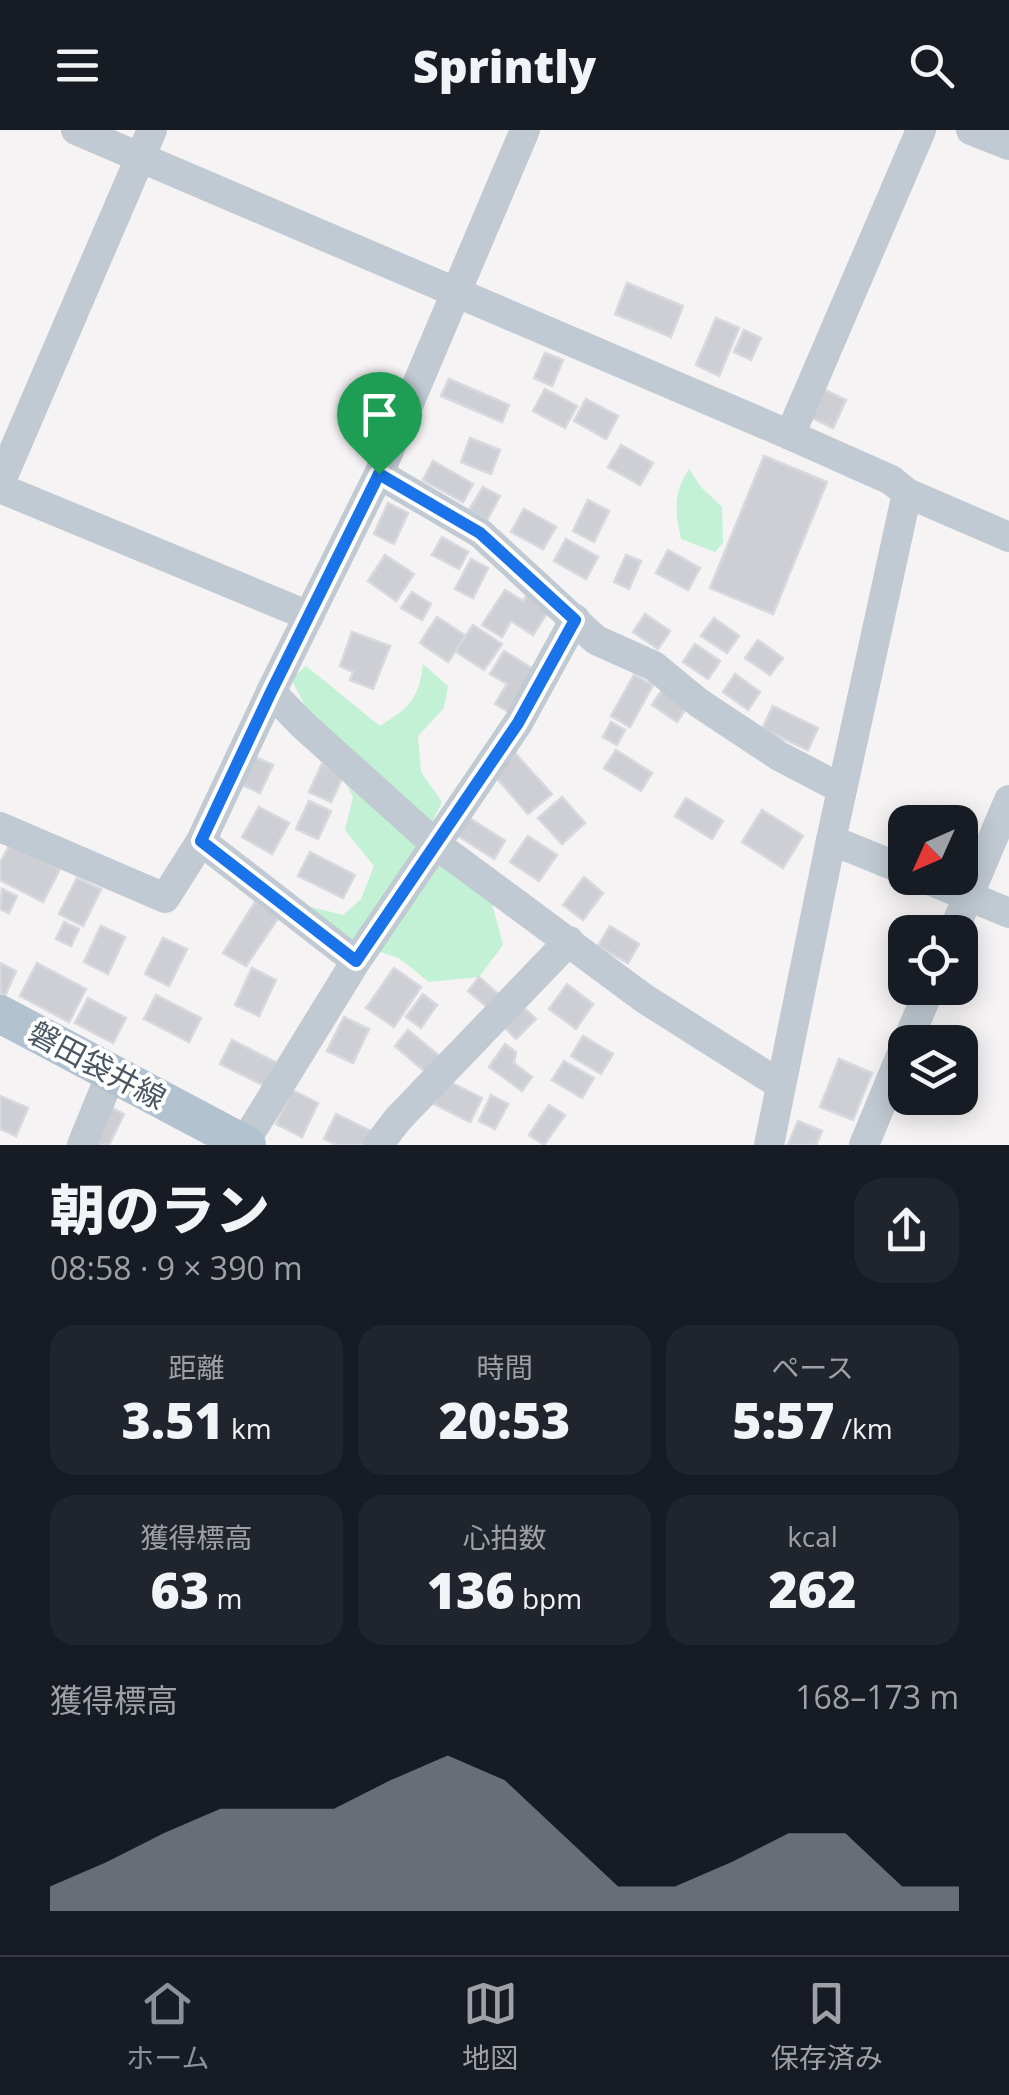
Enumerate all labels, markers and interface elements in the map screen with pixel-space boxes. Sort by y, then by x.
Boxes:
text: Sprintly [413,35,596,96]
icon: menu [50,38,105,93]
icon: search [904,38,959,93]
pin [337,372,422,475]
icon: arrive [352,387,407,442]
north arrow [888,805,978,895]
map controls [888,805,978,1115]
button: locate [888,915,978,1005]
street label: 磐田袋井線 [22,1011,174,1118]
button: layers [888,1025,978,1115]
text: 朝のラン [50,1171,270,1246]
button: share [854,1178,959,1283]
text: 08:58 · 9 × 390 m [50,1246,303,1289]
text: 距離 [168,1348,225,1386]
text: 時間 [476,1348,533,1386]
text: ペース [771,1348,854,1386]
text: 3.51 [121,1386,224,1454]
text: 20:53 [439,1386,570,1454]
text: 5:57 [732,1386,835,1454]
text: km [224,1409,272,1447]
text: /km [835,1409,893,1447]
text: kcal [787,1517,838,1555]
text: 獲得標高 [140,1518,253,1556]
text: 心拍数 [462,1518,547,1556]
text: 262 [769,1555,856,1623]
text: 63 [151,1556,209,1624]
text: 136 [427,1556,515,1624]
text: m [209,1579,242,1617]
text: bpm [515,1579,582,1617]
text: 168–173 m [795,1675,959,1718]
text: 獲得標高 [50,1678,178,1721]
tab: ホーム [126,1976,209,2076]
tab: 地図 [462,1976,518,2076]
tab: 保存済み [771,1976,883,2076]

